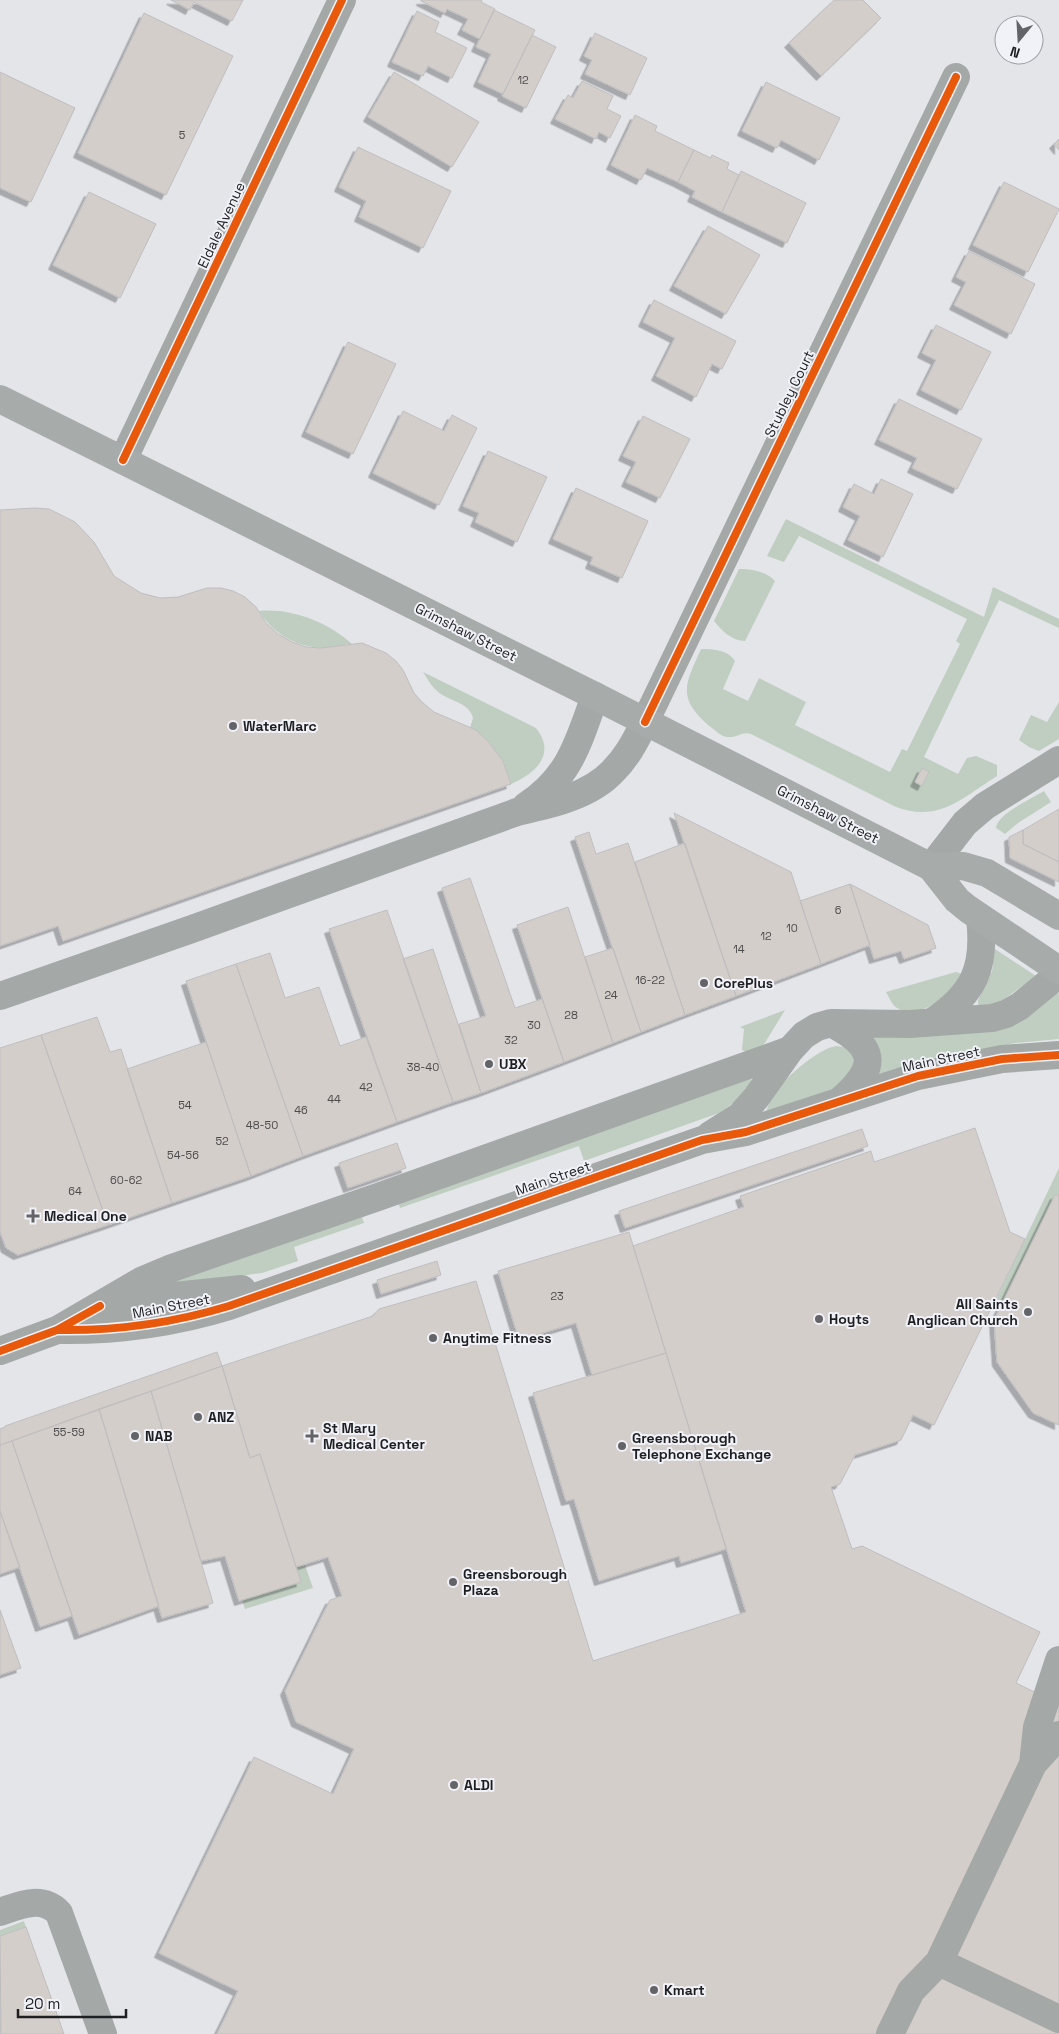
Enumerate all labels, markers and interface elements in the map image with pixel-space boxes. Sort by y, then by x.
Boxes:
north arrow [994,15,1044,65]
text: N [1008,42,1022,62]
house number: 12 [517,73,529,87]
house number: 5 [179,128,186,142]
street label: Eldale Avenue [193,179,249,271]
street label: Stubley Court [760,348,818,440]
street label: Grimshaw Street [412,599,520,665]
place label: WaterMarc [243,717,317,735]
marker: WaterMarc [227,720,239,732]
street label: Grimshaw Street [774,781,882,847]
house number: 6 [835,903,842,917]
house number: 10 [786,921,798,935]
house number: 12 [760,929,772,943]
house number: 14 [733,942,745,956]
house number: 16-22 [635,973,665,987]
place label: CorePlus [714,974,773,992]
marker: CorePlus [698,977,710,989]
house number: 24 [604,988,618,1002]
house number: 28 [564,1008,578,1022]
house number: 30 [527,1018,541,1032]
house number: 32 [504,1033,518,1047]
street label: Main Street [901,1042,981,1076]
place label: UBX [499,1055,527,1073]
marker: UBX [483,1058,495,1070]
house number: 38-40 [407,1060,439,1074]
house number: 42 [359,1080,373,1094]
house number: 44 [327,1092,341,1106]
house number: 54 [178,1098,192,1112]
house number: 46 [294,1103,308,1117]
house number: 48-50 [246,1118,278,1132]
house number: 52 [215,1134,229,1148]
house number: 54-56 [167,1148,199,1162]
street label: Main Street [513,1157,593,1199]
house number: 60-62 [110,1173,142,1187]
house number: 64 [68,1184,82,1198]
place label: Medical One [44,1207,127,1225]
marker: Medical One [26,1209,40,1223]
house number: 23 [550,1289,564,1303]
street label: Main Street [131,1290,211,1322]
place label: All Saints Anglican Church [907,1295,1018,1329]
marker: All Saints Anglican Church [1022,1306,1034,1318]
place label: Hoyts [829,1310,869,1328]
marker: Hoyts [813,1313,825,1325]
place label: Anytime Fitness [443,1329,552,1347]
marker: Anytime Fitness [427,1332,439,1344]
place label: ANZ [208,1408,234,1426]
marker: ANZ [192,1411,204,1423]
place label: St Mary Medical Center [323,1419,425,1453]
house number: 55-59 [53,1425,85,1439]
place label: NAB [145,1427,173,1445]
marker: St Mary Medical Center [305,1429,319,1443]
place label: Greensborough Telephone Exchange [632,1429,771,1463]
marker: NAB [129,1430,141,1442]
marker: Greensborough Telephone Exchange [616,1440,628,1452]
place label: Greensborough Plaza [463,1565,567,1599]
marker: Greensborough Plaza [447,1576,459,1588]
place label: ALDI [464,1776,493,1794]
marker: ALDI [448,1779,460,1791]
place label: Kmart [664,1981,705,1999]
marker: Kmart [648,1984,660,1996]
scale bar [18,1986,125,2018]
text: 20 m [25,1994,60,2013]

